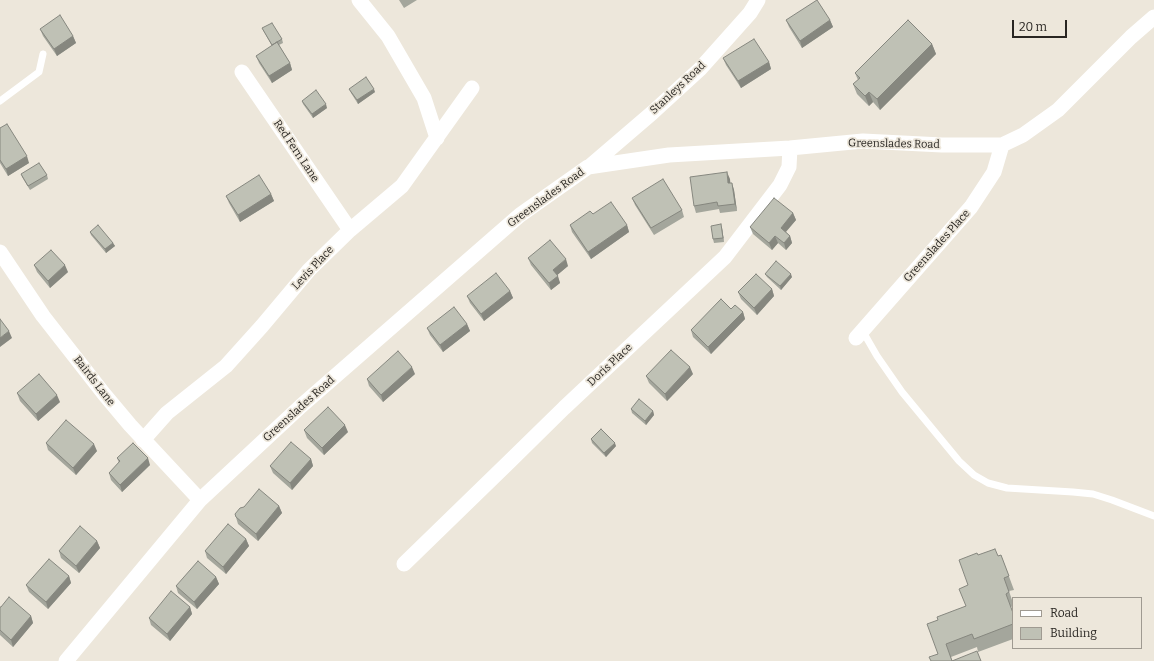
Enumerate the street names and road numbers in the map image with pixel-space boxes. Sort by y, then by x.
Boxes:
street label: Stanleys Road [647,59,709,117]
street label: Red Fern Lane [270,117,322,185]
street label: Greenslades Road [848,137,940,151]
street label: Greenslades Road [505,166,587,230]
street label: Greenslades Place [901,207,973,285]
street label: Levis Place [289,243,337,293]
street label: Doris Place [585,341,635,389]
street label: Bairds Lane [70,353,118,409]
street label: Greenslades Road [260,373,338,445]

